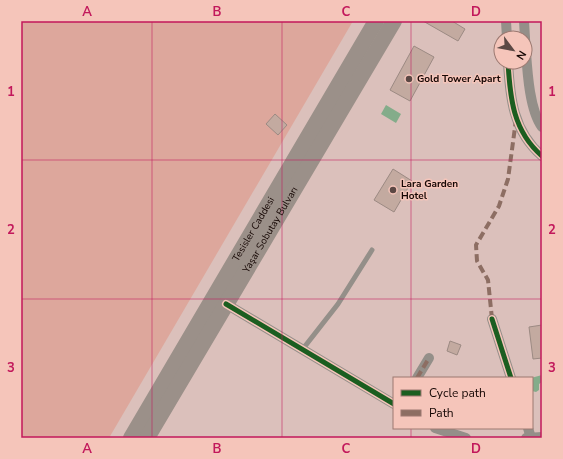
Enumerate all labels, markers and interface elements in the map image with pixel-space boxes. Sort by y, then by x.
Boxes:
text: A [82,3,92,21]
text: B [213,3,222,21]
text: C [342,3,351,21]
text: D [471,3,481,21]
north arrow [493,30,533,70]
text: N [513,48,530,63]
place label: Gold Tower Apart [417,72,501,86]
marker: Gold Tower Apart [404,74,414,84]
text: 1 [7,83,15,101]
text: 1 [548,83,556,101]
place label: Lara Garden Hotel [401,177,458,203]
street label: Yaşar Sobutay Bulvarı [239,184,301,276]
marker: Lara Garden Hotel [388,185,398,195]
street label: Tesisler Caddesi [229,194,278,264]
text: 2 [7,221,15,239]
text: 2 [548,221,556,239]
text: 3 [7,359,15,377]
text: 3 [548,359,556,377]
legend [393,377,533,429]
text: Cycle path [429,385,486,401]
text: Path [429,405,454,421]
text: A [82,440,92,458]
text: B [213,440,222,458]
text: C [342,440,351,458]
text: D [471,440,481,458]

